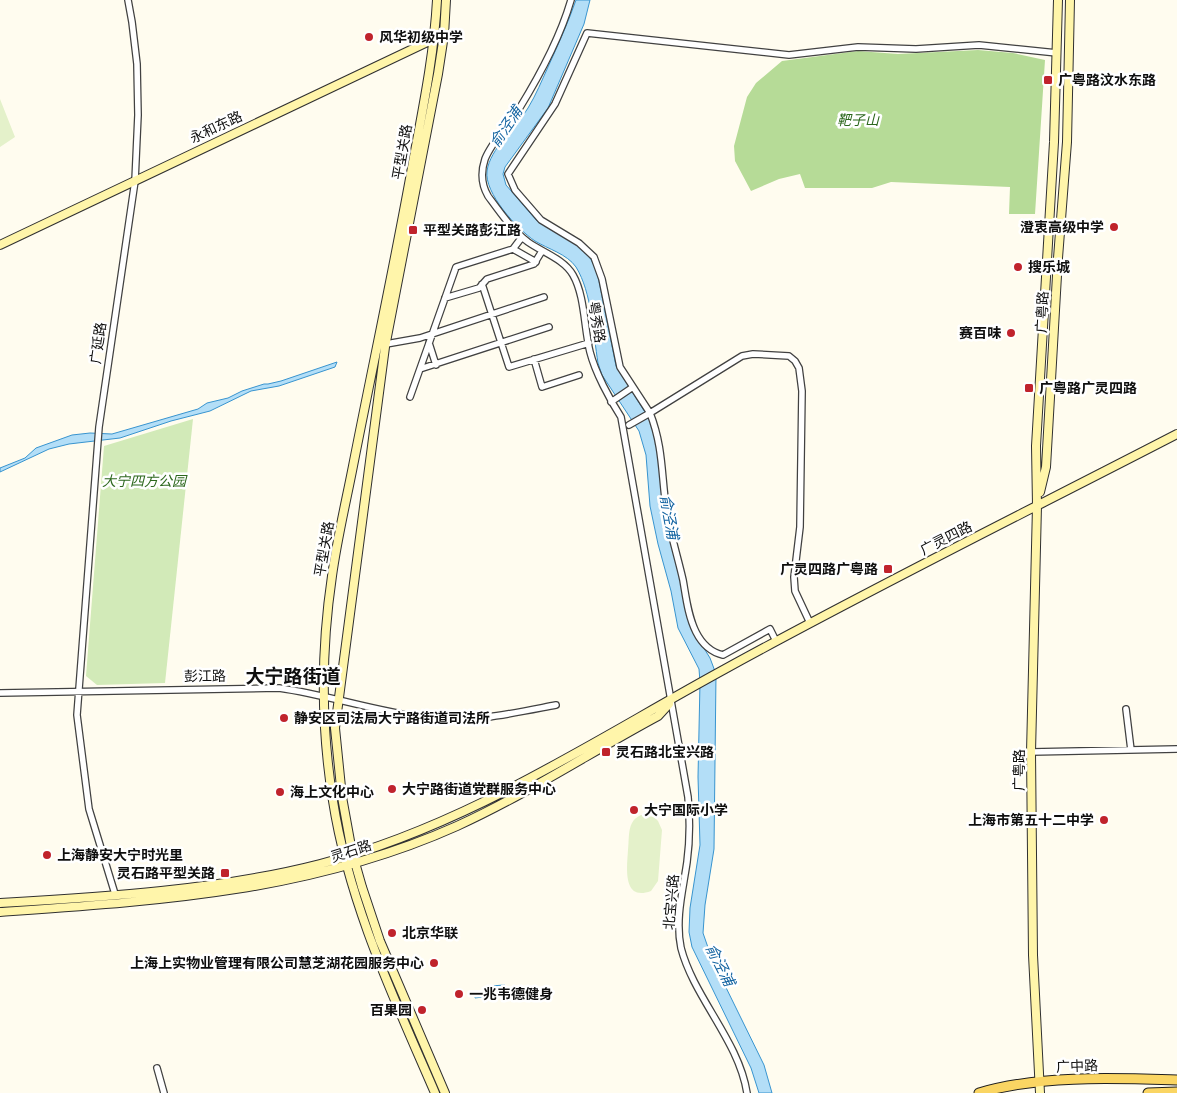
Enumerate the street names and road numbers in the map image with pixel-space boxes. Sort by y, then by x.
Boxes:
street label: 永和东路 [186,106,245,147]
street label: 平型关路 [387,123,416,181]
street label: 广粤路 [1031,291,1052,333]
street label: 粤秀路 [584,300,610,344]
street label: 广延路 [85,321,110,365]
street label: 广灵四路 [917,516,975,559]
street label: 平型关路 [309,520,338,578]
street label: 彭江路 [184,666,226,685]
street label: 广粤路 [1009,749,1028,791]
street label: 灵石路 [328,835,374,866]
street label: 北宝兴路 [659,873,682,931]
street label: 广中路 [1056,1055,1098,1076]

